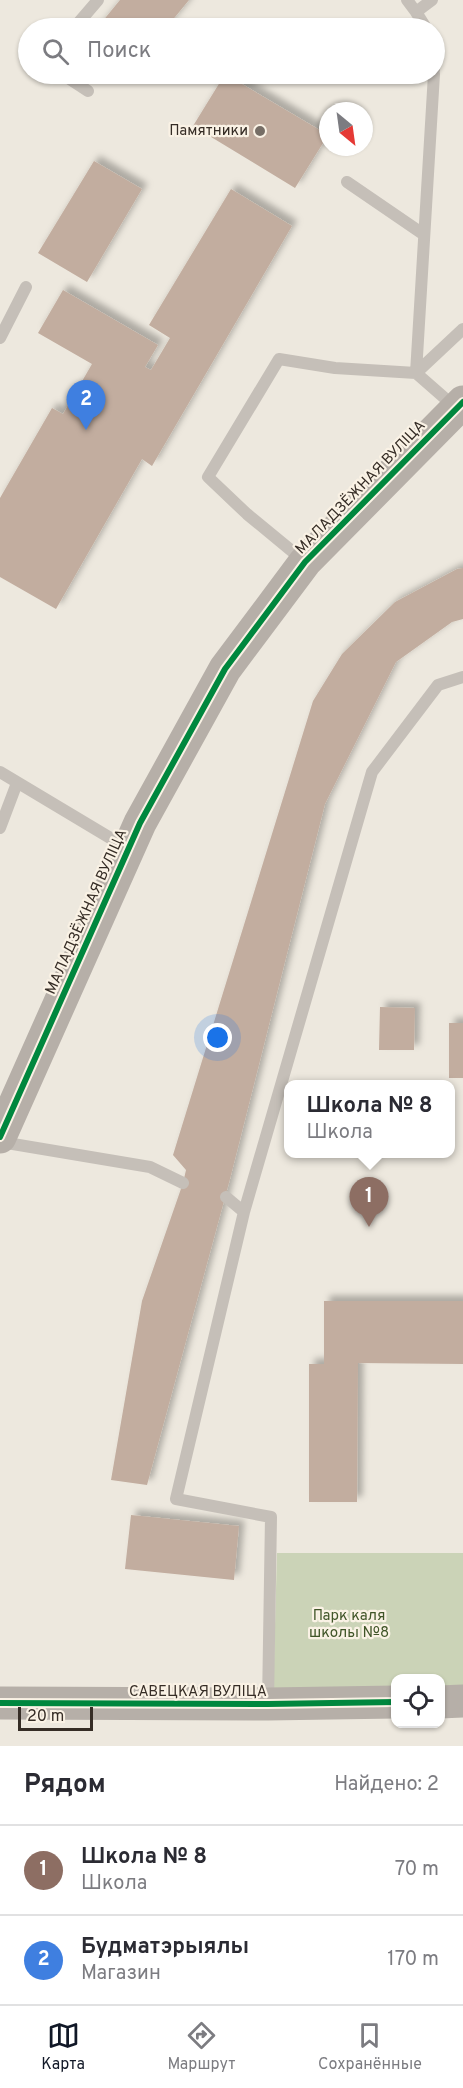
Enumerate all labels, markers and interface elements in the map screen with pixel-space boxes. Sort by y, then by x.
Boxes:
search box [18,18,445,84]
icon: search [39,35,72,68]
text: Поиск [87,38,151,65]
north arrow [319,102,373,156]
place label: Памятники [169,122,248,141]
marker: Памятники [253,124,267,138]
pin: 2 [66,380,106,430]
street label: МАЛАДЗЁЖНАЯ ВУЛІЦА [291,416,430,559]
street label: МАЛАДЗЁЖНАЯ ВУЛІЦА [41,826,132,998]
your location [203,1023,232,1052]
popup [284,1080,455,1158]
text: Школа № 8 [307,1093,433,1120]
text: Школа [307,1120,373,1146]
pin: 1 [350,1178,388,1227]
park label: Парк каля школы №8 [309,1607,389,1643]
map controls [391,1674,445,1728]
button: locate [391,1674,445,1728]
street label: САВЕЦКАЯ ВУЛІЦА [129,1683,267,1702]
scale bar [18,1704,93,1732]
text: 20 m [27,1707,64,1727]
text: Рядом [24,1769,106,1802]
text: Найдено: 2 [334,1772,439,1798]
text: Школа № 8 [81,1844,207,1871]
text: 1 [40,1857,48,1883]
text: 70 m [395,1857,439,1883]
text: Школа [81,1871,147,1897]
text: Будматэрыялы [81,1934,249,1961]
text: 2 [37,1947,50,1973]
text: 170 m [387,1947,439,1973]
text: Магазин [81,1961,161,1987]
tab: Карта [41,2019,85,2075]
tab: Маршрут [167,2019,236,2075]
tab: Сохранённые [318,2019,422,2075]

